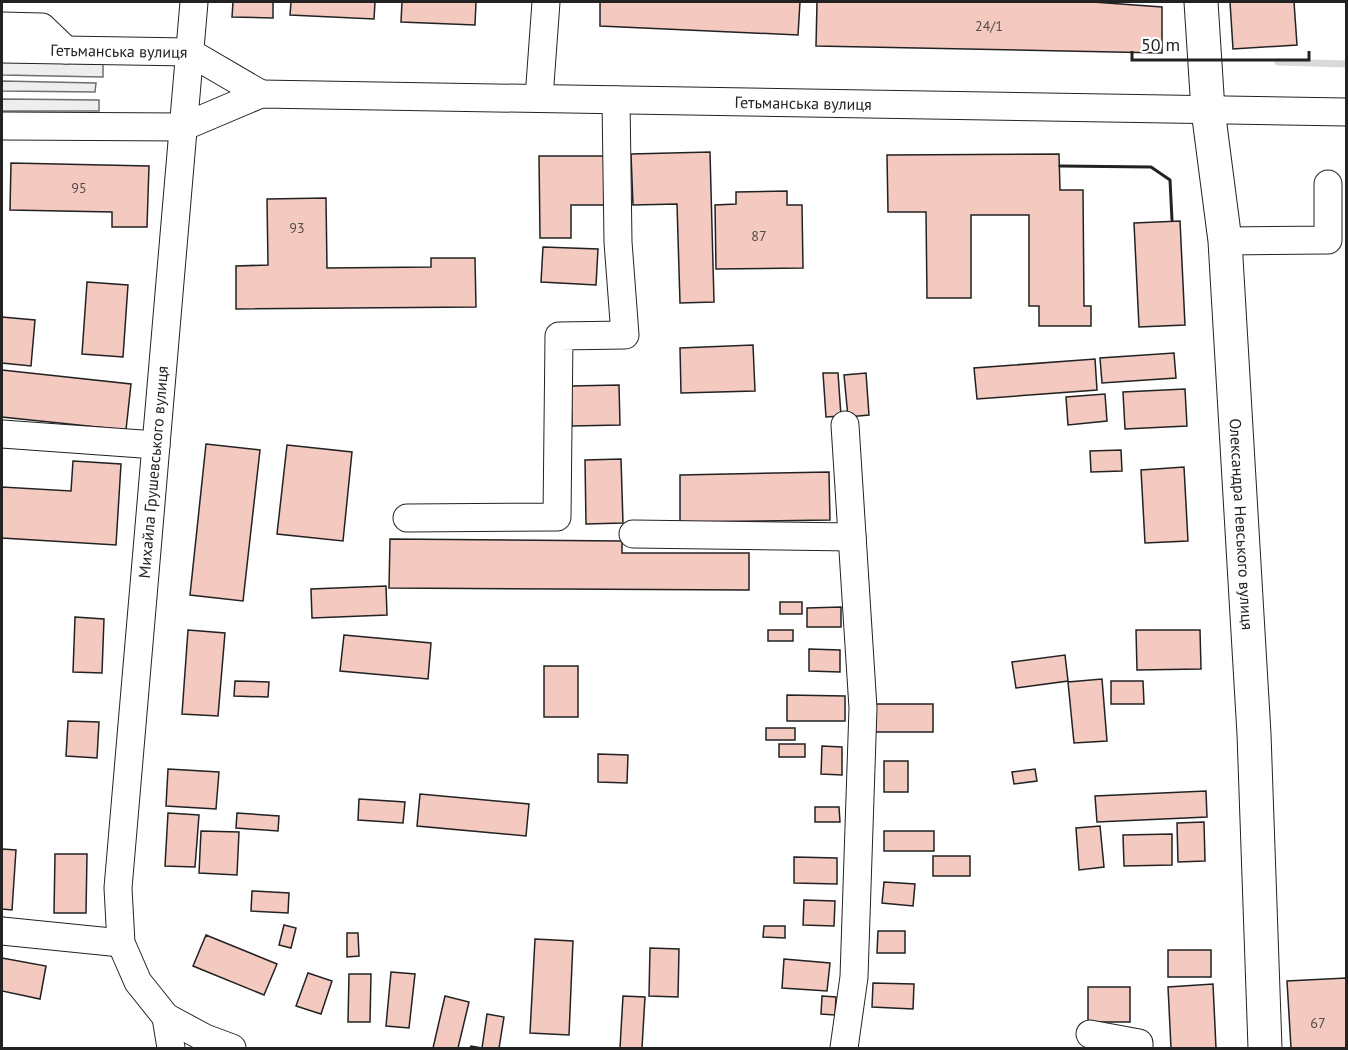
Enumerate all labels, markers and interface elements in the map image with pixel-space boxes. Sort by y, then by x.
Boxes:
house number: 24/1 [975,17,1003,35]
scale bar [1132,24,1309,62]
text: 50 m [1141,33,1180,56]
street label: Гетьманська вулиця [50,40,188,62]
street label: Гетьманська вулиця [735,92,872,114]
house number: 95 [71,179,87,197]
house number: 93 [289,219,305,237]
house number: 87 [751,227,767,245]
street label: Михайла Грушевського вулиця [134,365,172,579]
street label: Олександра Невського вулиця [1225,418,1258,631]
house number: 67 [1310,1014,1326,1032]

